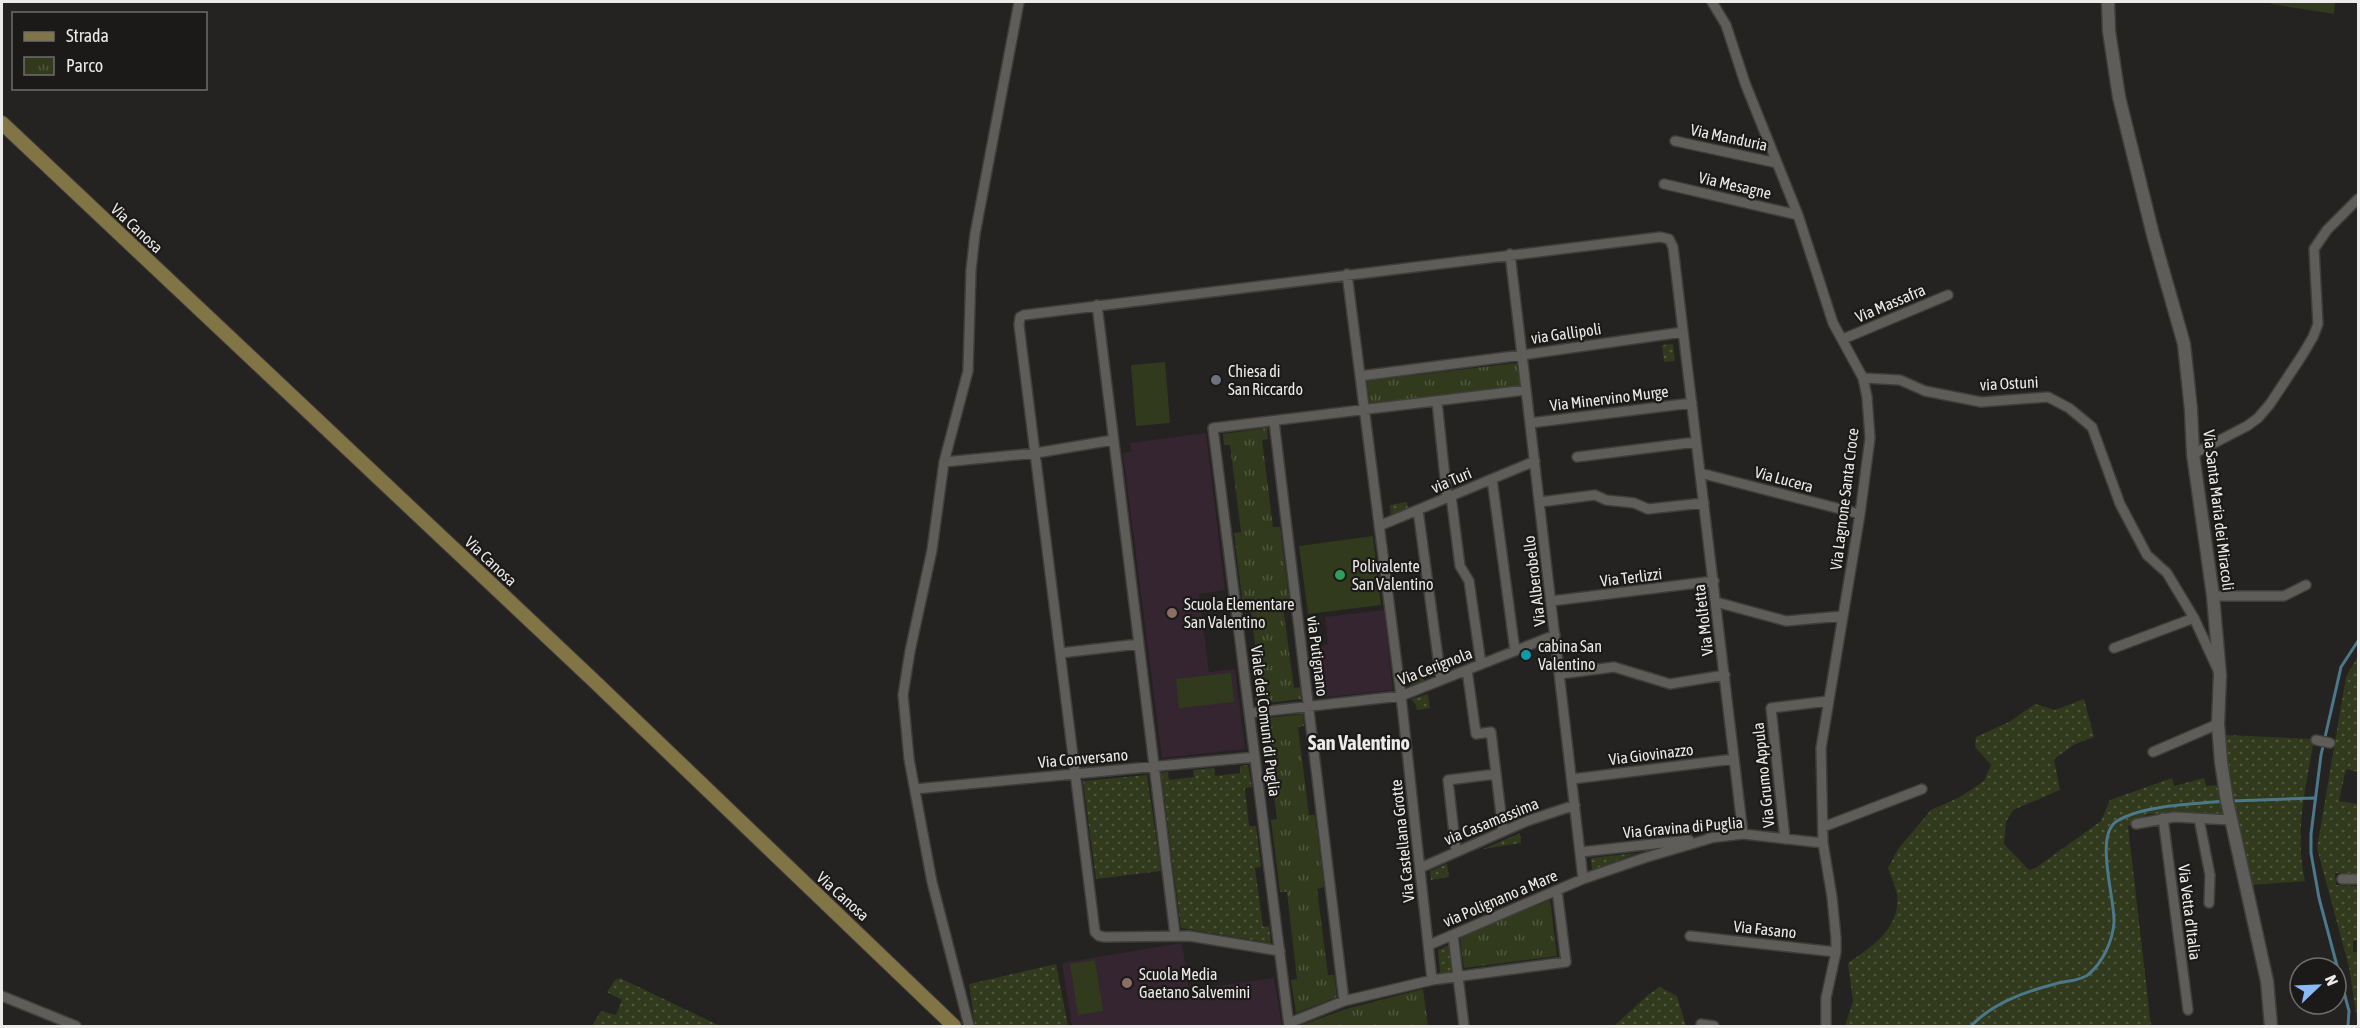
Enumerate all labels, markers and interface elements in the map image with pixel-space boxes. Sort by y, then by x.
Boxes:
legend [12,12,207,90]
text: Strada [66,25,109,46]
text: Parco [66,55,103,76]
street label: Via Manduria [1689,120,1769,154]
street label: Via Mesagne [1697,168,1773,203]
street label: Via Canosa [107,200,167,256]
street label: Via Massafra [1852,280,1928,326]
street label: via Gallipoli [1530,319,1603,348]
place label: Chiesa di San Riccardo [1228,362,1303,398]
street label: via Ostuni [1979,372,2039,394]
marker: Chiesa di San Riccardo [1209,373,1223,387]
street label: Via Minervino Murge [1549,382,1670,415]
street label: Via Lagnone Santa Croce [1826,427,1863,571]
street label: Via Santa Maria dei Miracoli [2200,429,2238,591]
street label: via Turi [1428,463,1474,497]
street label: Via Lucera [1753,463,1815,495]
street label: Via Canosa [461,533,521,589]
street label: Via Alberobello [1520,535,1548,627]
place label: Polivalente San Valentino [1352,557,1434,593]
street label: Via Terlizzi [1599,564,1663,590]
marker: Polivalente San Valentino [1333,568,1347,582]
street label: Via Molfetta [1690,583,1716,657]
place label: Scuola Elementare San Valentino [1184,595,1295,631]
marker: Scuola Elementare San Valentino [1165,606,1179,620]
street label: via Putignano [1303,615,1332,697]
place label: cabina San Valentino [1538,637,1602,673]
street label: Viale dei Comuni di Puglia [1247,644,1284,798]
street label: Via Cerignola [1395,644,1475,689]
marker: cabina San Valentino [1519,648,1533,662]
street label: Via Grumo Appula [1749,721,1778,829]
district label: San Valentino [1308,731,1410,754]
street label: Via Giovinazzo [1608,740,1694,768]
street label: Via Conversano [1037,745,1129,771]
street label: Via Castellana Grotte [1387,779,1417,903]
street label: via Casamassima [1441,794,1541,848]
street label: Via Gravina di Puglia [1622,813,1744,842]
street label: Via Vetta d'Italia [2175,863,2205,961]
street label: via Polignano a Mare [1440,866,1560,931]
street label: Via Canosa [813,868,873,924]
street label: Via Fasano [1733,917,1797,941]
north arrow [2288,956,2348,1016]
place label: Scuola Media Gaetano Salvemini [1139,965,1250,1001]
text: N [2322,972,2342,988]
marker: Scuola Media Gaetano Salvemini [1120,976,1134,990]

